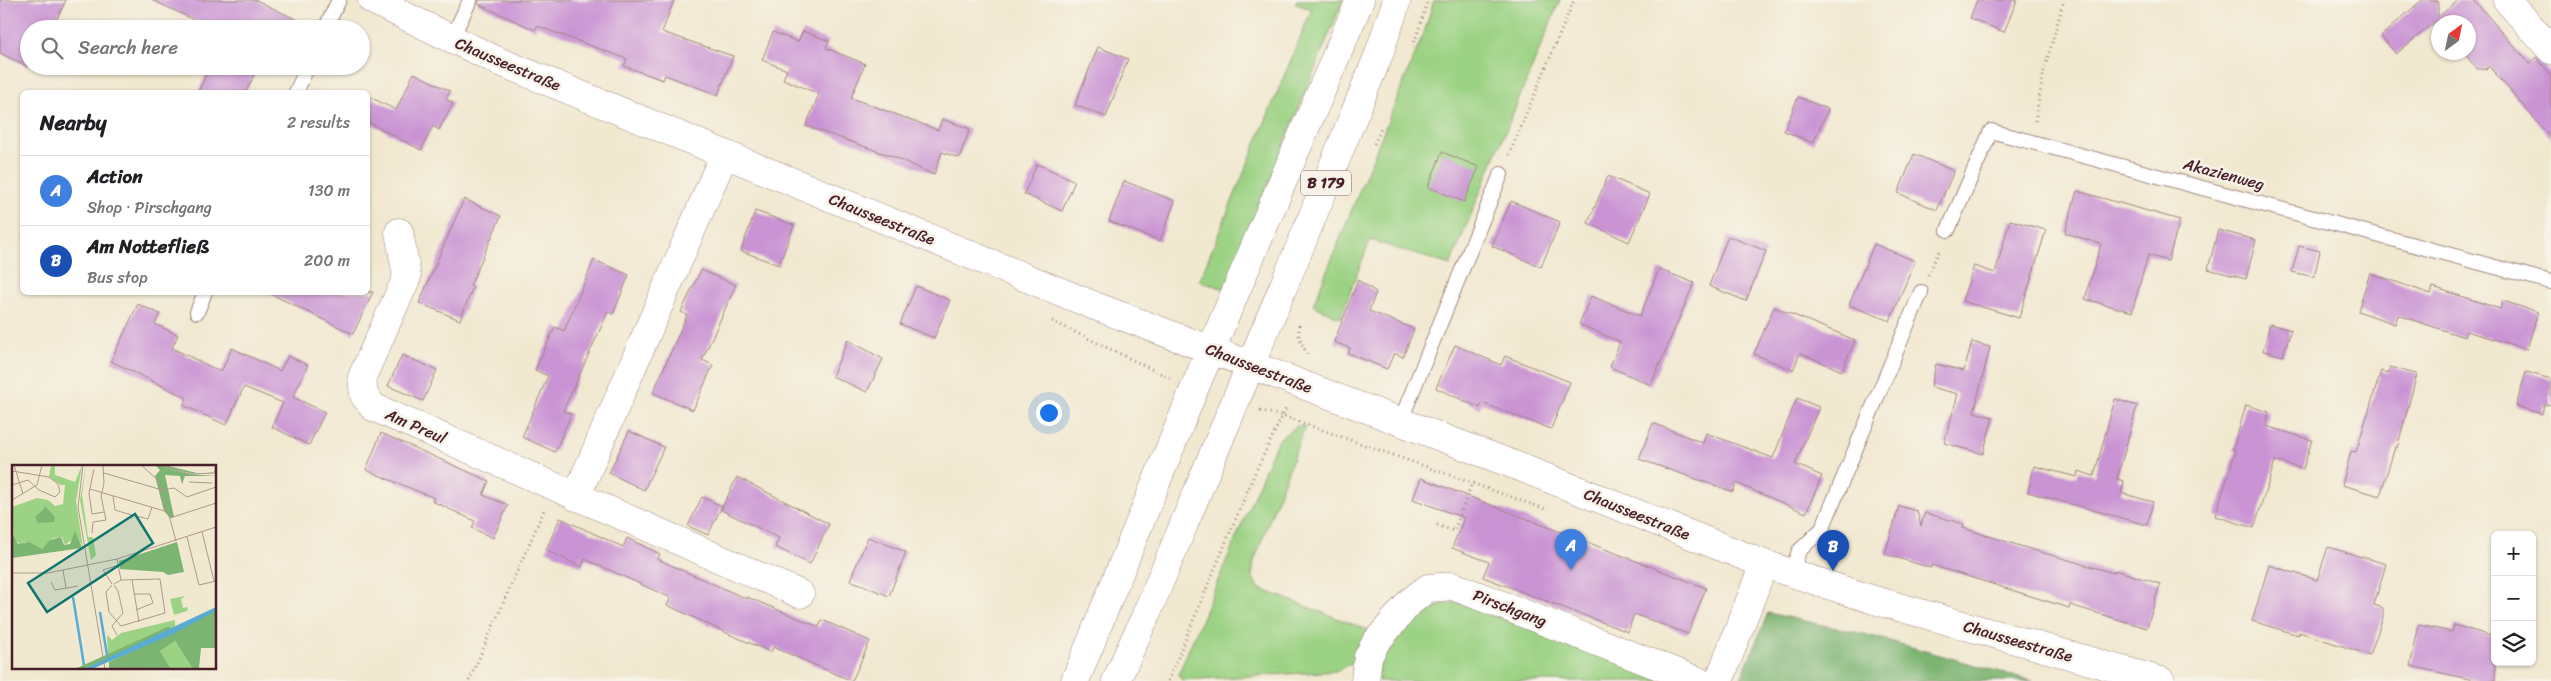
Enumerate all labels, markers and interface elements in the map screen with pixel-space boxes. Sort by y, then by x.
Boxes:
north arrow [2431,15,2476,60]
search box [20,20,370,75]
street label: Chausseestraße [451,29,566,99]
text: Search here [78,31,178,64]
icon: search [38,34,66,62]
text: Nearby [40,104,106,142]
text: 2 results [287,108,350,137]
street label: Akazienweg [2179,149,2268,199]
text: Action [87,160,142,193]
road number: B 179 [1301,170,1351,196]
text: A [51,176,61,205]
text: 130 m [308,176,350,205]
street label: Chausseestraße [824,184,940,254]
text: Shop · Pirschgang [87,193,212,222]
text: Am Nottefließ [87,230,209,263]
text: B [51,246,61,275]
text: 200 m [304,246,350,275]
text: Bus stop [87,263,148,292]
street label: Chausseestraße [1201,334,1317,402]
street label: Am Preul [380,399,452,453]
your location [1036,400,1062,426]
inset map [12,465,216,668]
street label: Chausseestraße [1579,479,1695,549]
pin: A [1555,529,1587,570]
pin: B [1817,530,1849,571]
map controls [2491,531,2536,666]
button: + [2491,531,2536,576]
button: − [2491,576,2536,621]
street label: Pirschgang [1469,581,1551,635]
street label: Chausseestraße [1960,612,2076,671]
button: layers [2491,621,2536,666]

